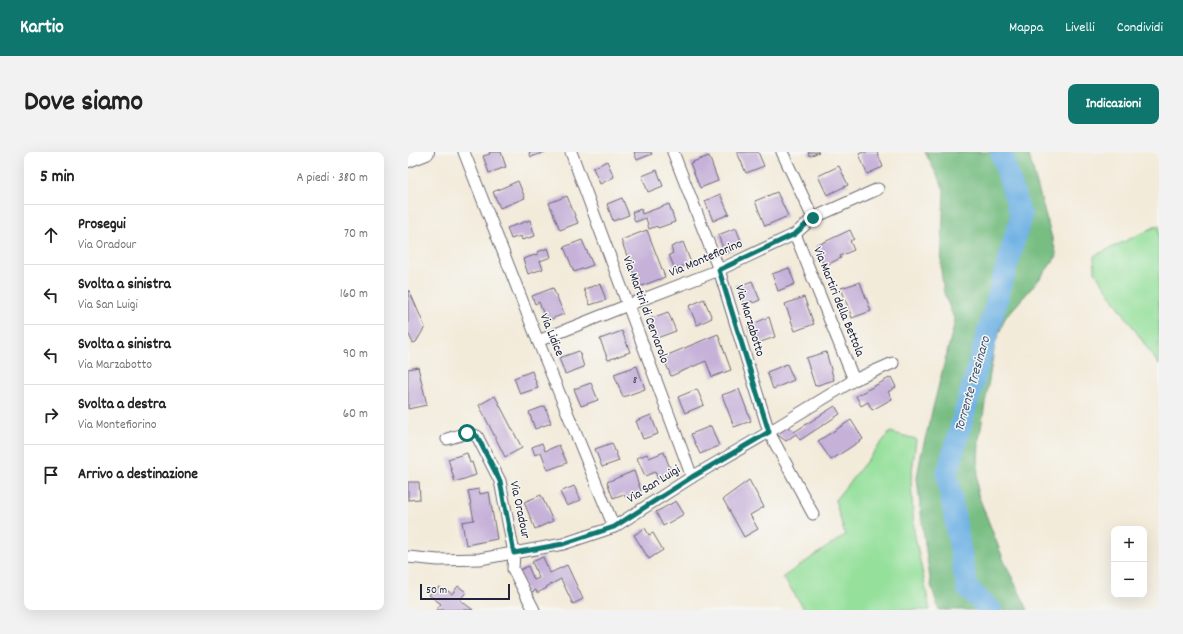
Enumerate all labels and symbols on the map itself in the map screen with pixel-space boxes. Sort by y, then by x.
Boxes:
route end [804,209,822,227]
street label: Via Montefiorino [666,235,746,283]
street label: Via Martiri della Bettola [807,244,869,361]
street label: Via Martiri di Cervarolo [617,254,673,367]
street label: Via Marzabotto [729,283,769,359]
street label: Via Lidice [534,311,568,360]
water label: Torrente Tresinaro [950,333,996,434]
house number: 8 [633,373,637,389]
route start [458,424,476,442]
street label: Via San Luigi [624,461,685,509]
street label: Via Oradour [504,479,534,541]
scale bar [420,582,510,601]

